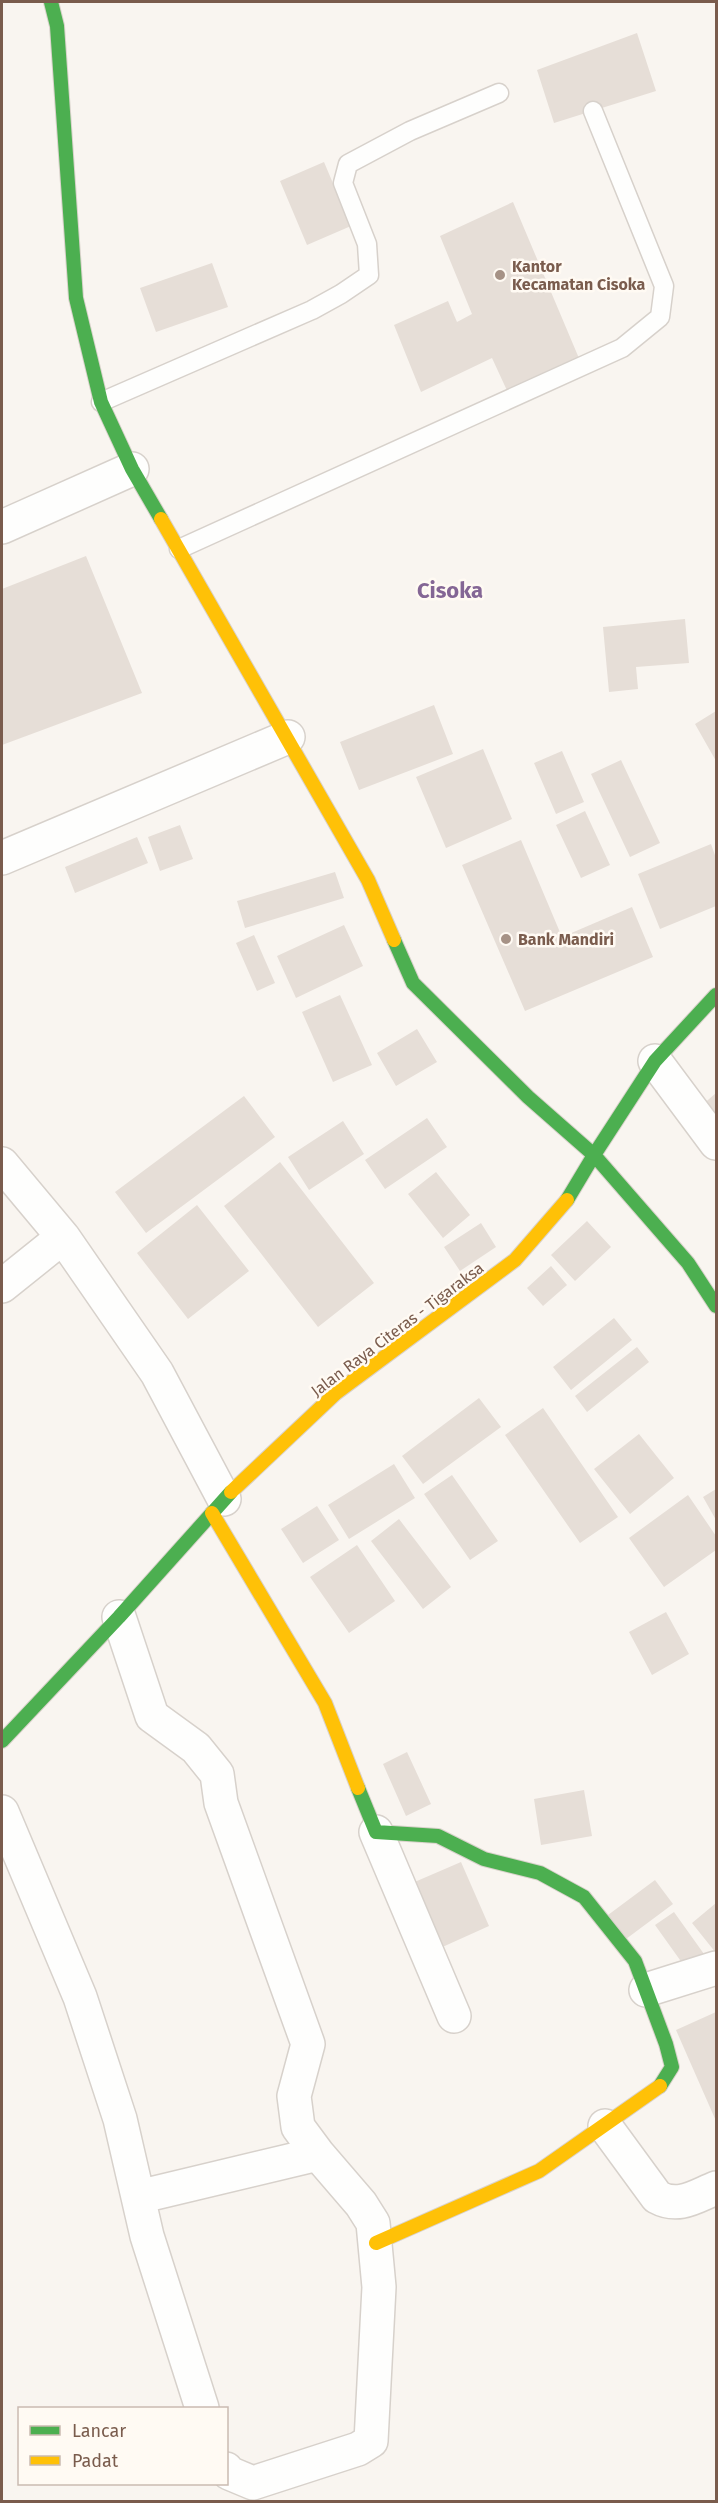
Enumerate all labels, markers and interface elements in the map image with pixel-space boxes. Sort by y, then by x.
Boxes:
place label: Kantor Kecamatan Cisoka [512,257,645,294]
marker: Kantor Kecamatan Cisoka [493,268,507,282]
district label: Cisoka [417,577,483,604]
place label: Bank Mandiri [518,930,614,949]
marker: Bank Mandiri [499,932,513,946]
street label: Jalan Raya Citeras - Tigaraksa [307,1258,487,1401]
legend [18,2407,228,2485]
text: Lancar [72,2420,126,2442]
text: Padat [72,2450,119,2472]

